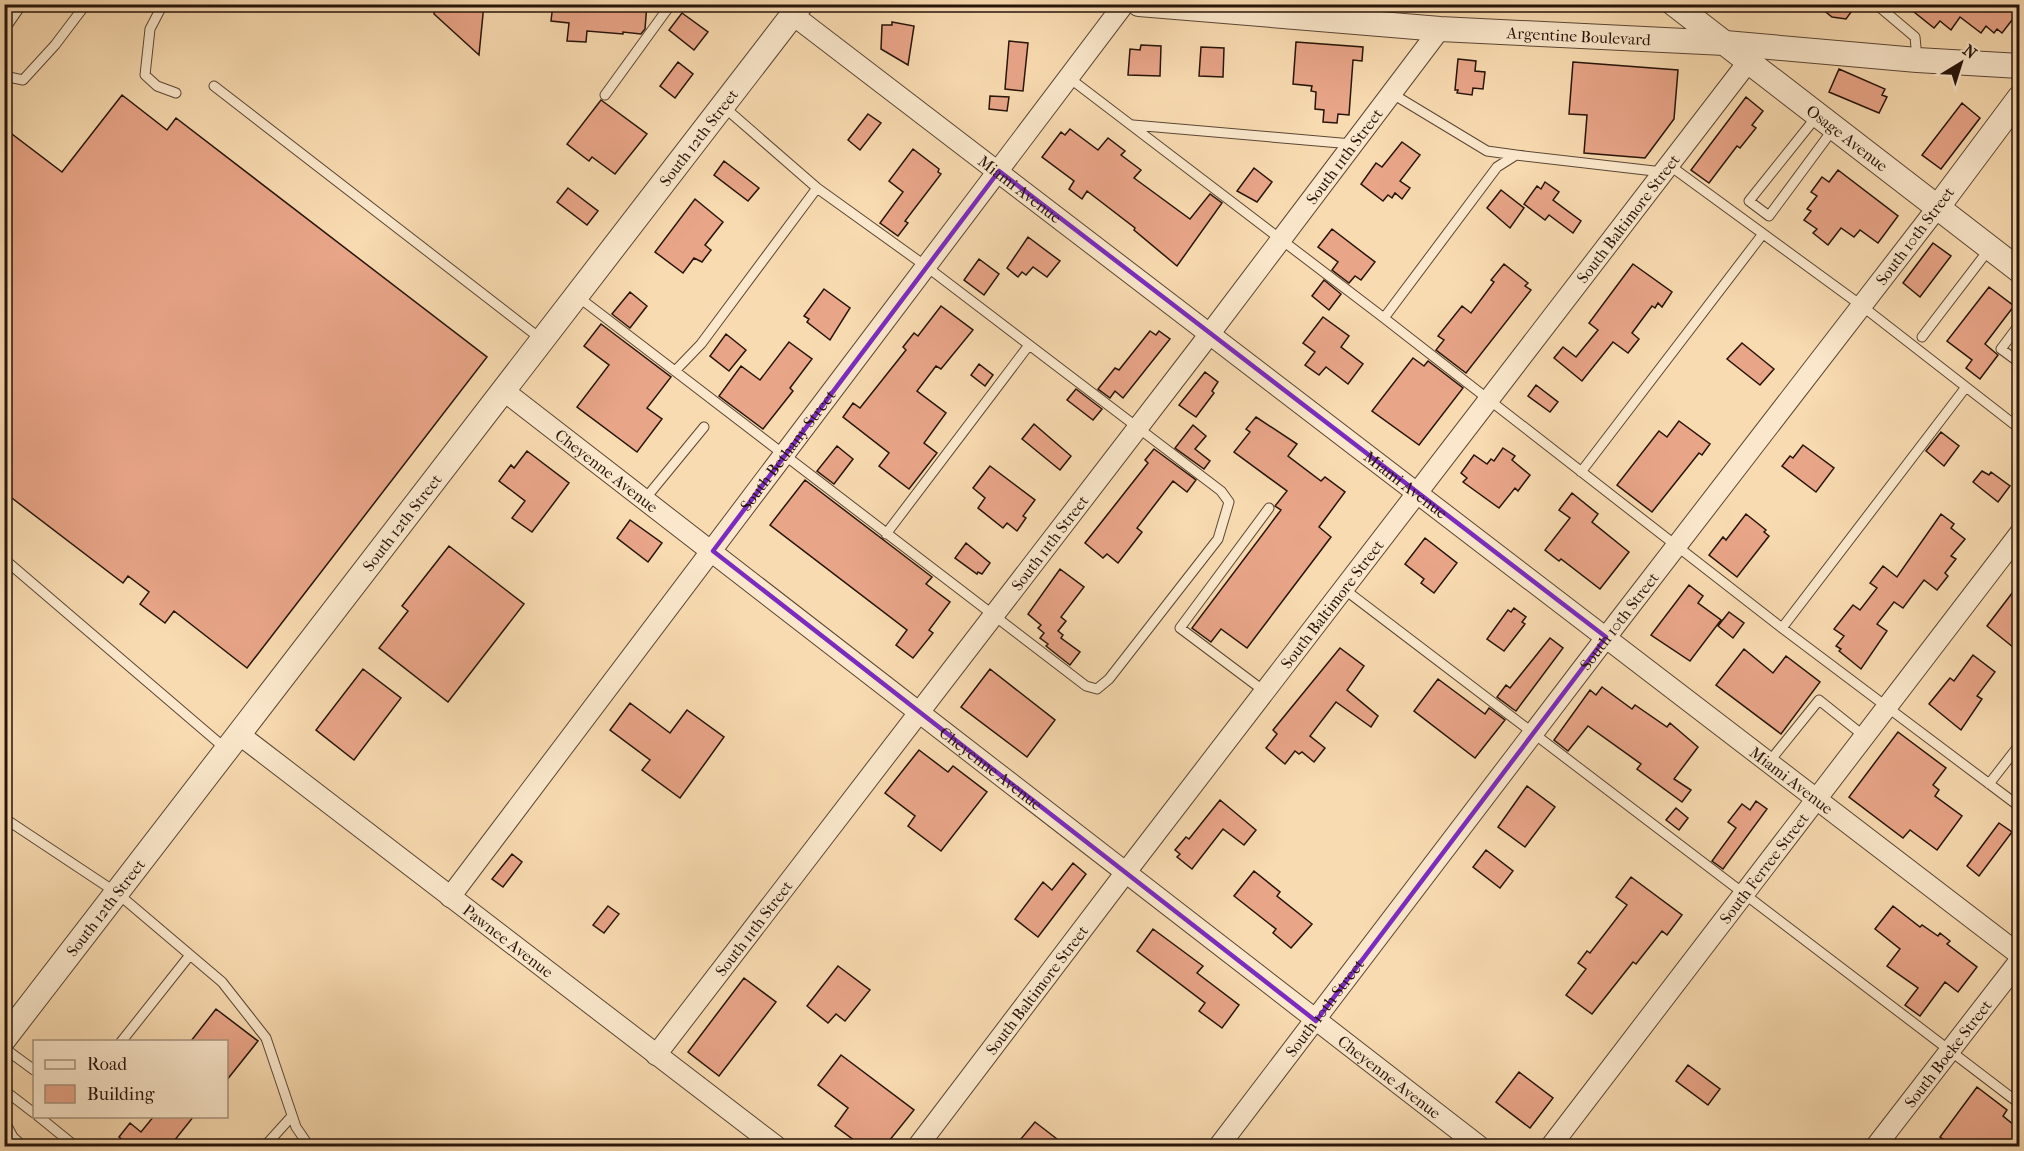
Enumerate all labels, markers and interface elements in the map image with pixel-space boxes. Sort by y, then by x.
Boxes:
street label: Argentine Boulevard [1505,23,1651,49]
north arrow [1931,33,1991,93]
text: N [1959,40,1981,63]
street label: South 12th Street [655,85,742,190]
street label: Osage Avenue [1803,100,1892,175]
street label: South 11th Street [1302,104,1386,208]
street label: South Baltimore Street [1572,150,1684,287]
street label: Miami Avenue [975,151,1066,227]
street label: South 10th Street [1872,183,1958,289]
street label: South Bethany Street [736,385,839,514]
street label: Cheyenne Avenue [552,425,662,516]
street label: Miami Avenue [1360,447,1451,522]
street label: South 12th Street [358,470,445,575]
street label: South 11th Street [1007,491,1092,594]
street label: South Baltimore Street [1276,535,1388,672]
street label: South 10th Street [1575,568,1662,674]
street label: Cheyenne Avenue [936,722,1046,814]
street label: Miami Avenue [1746,742,1837,818]
street label: South Ferree Street [1715,808,1812,927]
street label: South 12th Street [62,855,149,960]
street label: South 11th Street [711,876,796,980]
street label: Pawnee Avenue [459,900,557,981]
street label: South Baltimore Street [981,921,1092,1058]
street label: South 10th Street [1281,955,1368,1060]
street label: South Boeke Street [1900,996,1996,1111]
street label: Cheyenne Avenue [1334,1031,1445,1123]
legend [33,1040,228,1118]
text: Road [87,1054,127,1075]
text: Building [87,1084,155,1105]

